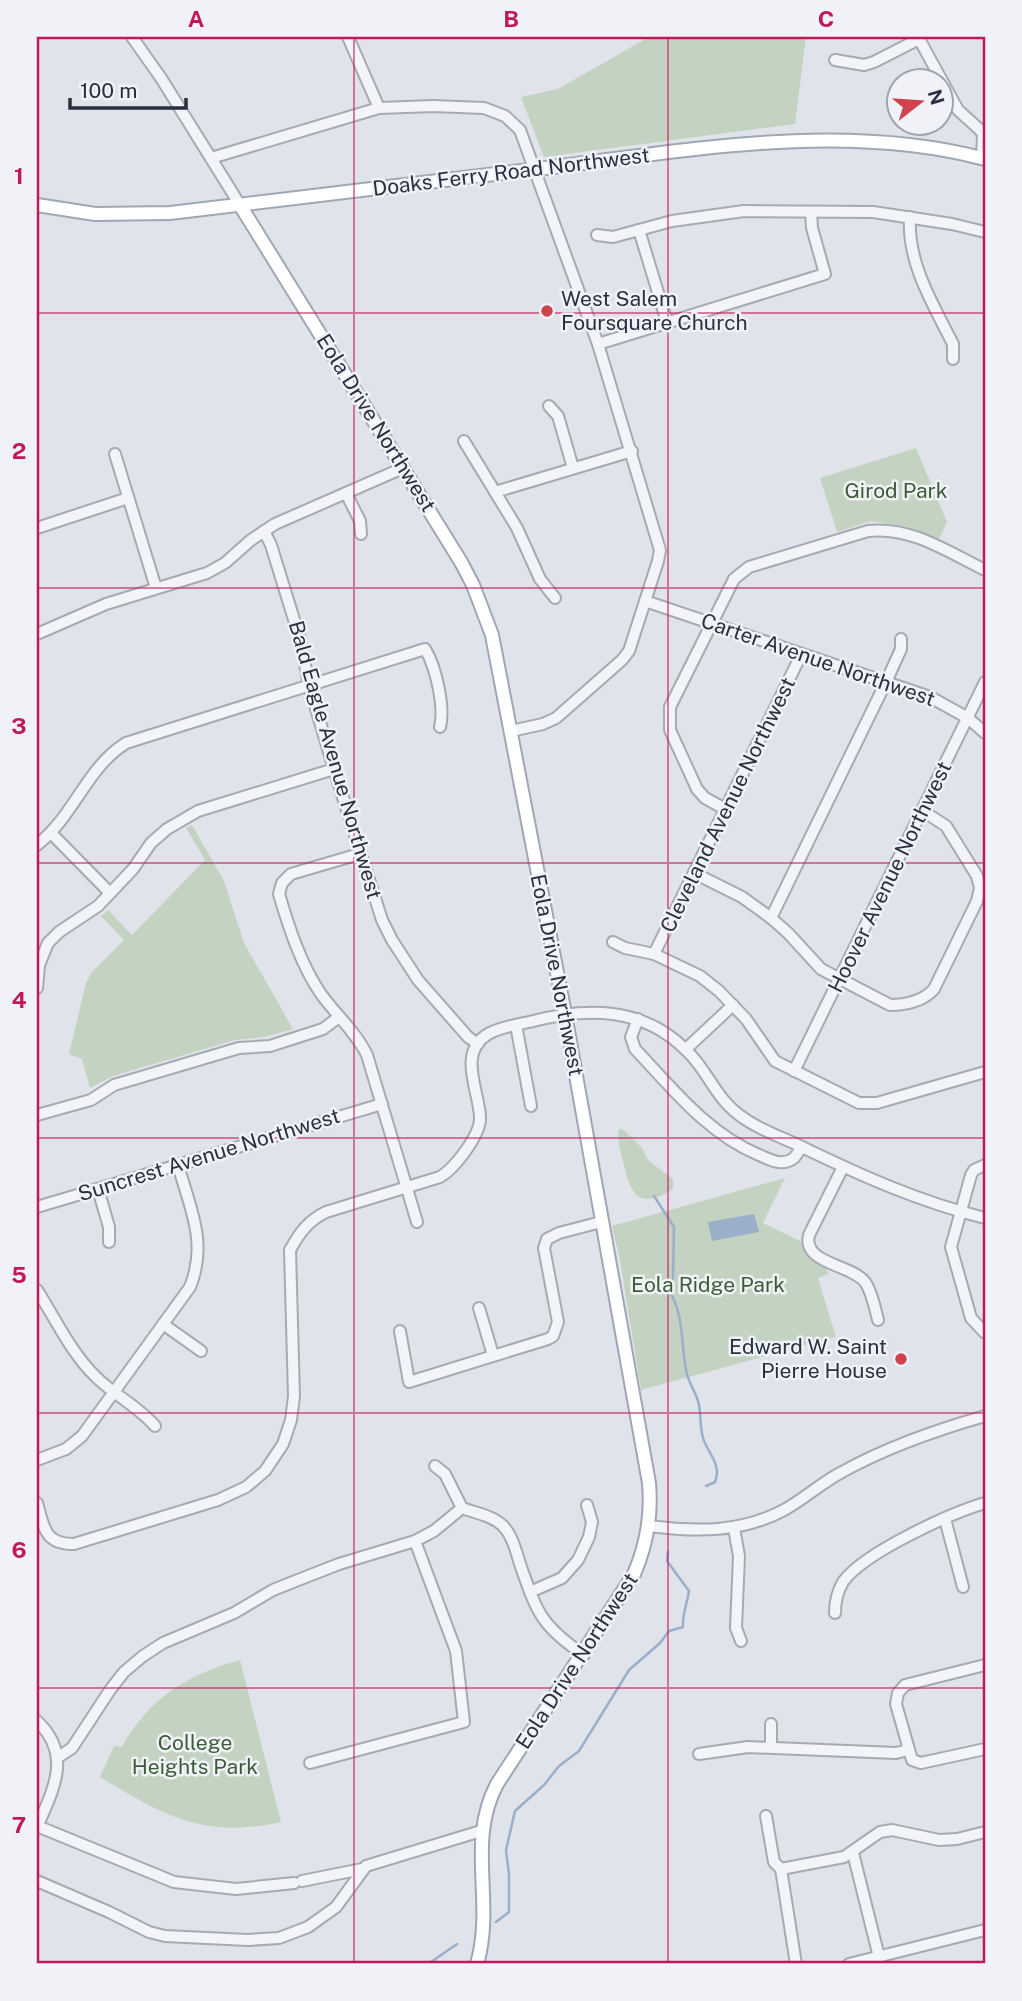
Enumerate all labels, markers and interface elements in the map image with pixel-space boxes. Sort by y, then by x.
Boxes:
text: A [188,5,205,32]
text: B [503,5,519,32]
text: C [818,5,834,32]
scale bar [70,66,186,110]
north arrow [886,66,956,136]
text: 100 m [80,78,137,103]
text: N [924,87,949,107]
street label: Doaks Ferry Road Northwest [371,142,651,201]
text: 1 [14,162,24,189]
place label: West Salem Foursquare Church [561,286,748,335]
marker: West Salem Foursquare Church [539,303,555,319]
street label: Eola Drive Northwest [312,329,441,516]
text: 2 [12,437,26,464]
park label: Girod Park [844,478,948,503]
street label: Carter Avenue Northwest [698,608,939,711]
street label: Bald Eagle Avenue Northwest [284,618,387,902]
street label: Cleveland Avenue Northwest [655,673,800,936]
text: 3 [11,712,27,739]
street label: Hoover Avenue Northwest [823,757,956,996]
street label: Eola Drive Northwest [526,872,589,1078]
text: 4 [11,986,27,1013]
street label: Suncrest Avenue Northwest [75,1103,343,1206]
text: 5 [11,1261,27,1288]
park label: Eola Ridge Park [631,1272,785,1297]
place label: Edward W. Saint Pierre House [729,1334,887,1383]
marker: Edward W. Saint Pierre House [893,1351,909,1367]
text: 6 [11,1536,27,1563]
street label: Eola Drive Northwest [510,1568,643,1753]
park label: College Heights Park [132,1730,258,1779]
text: 7 [12,1811,26,1838]

